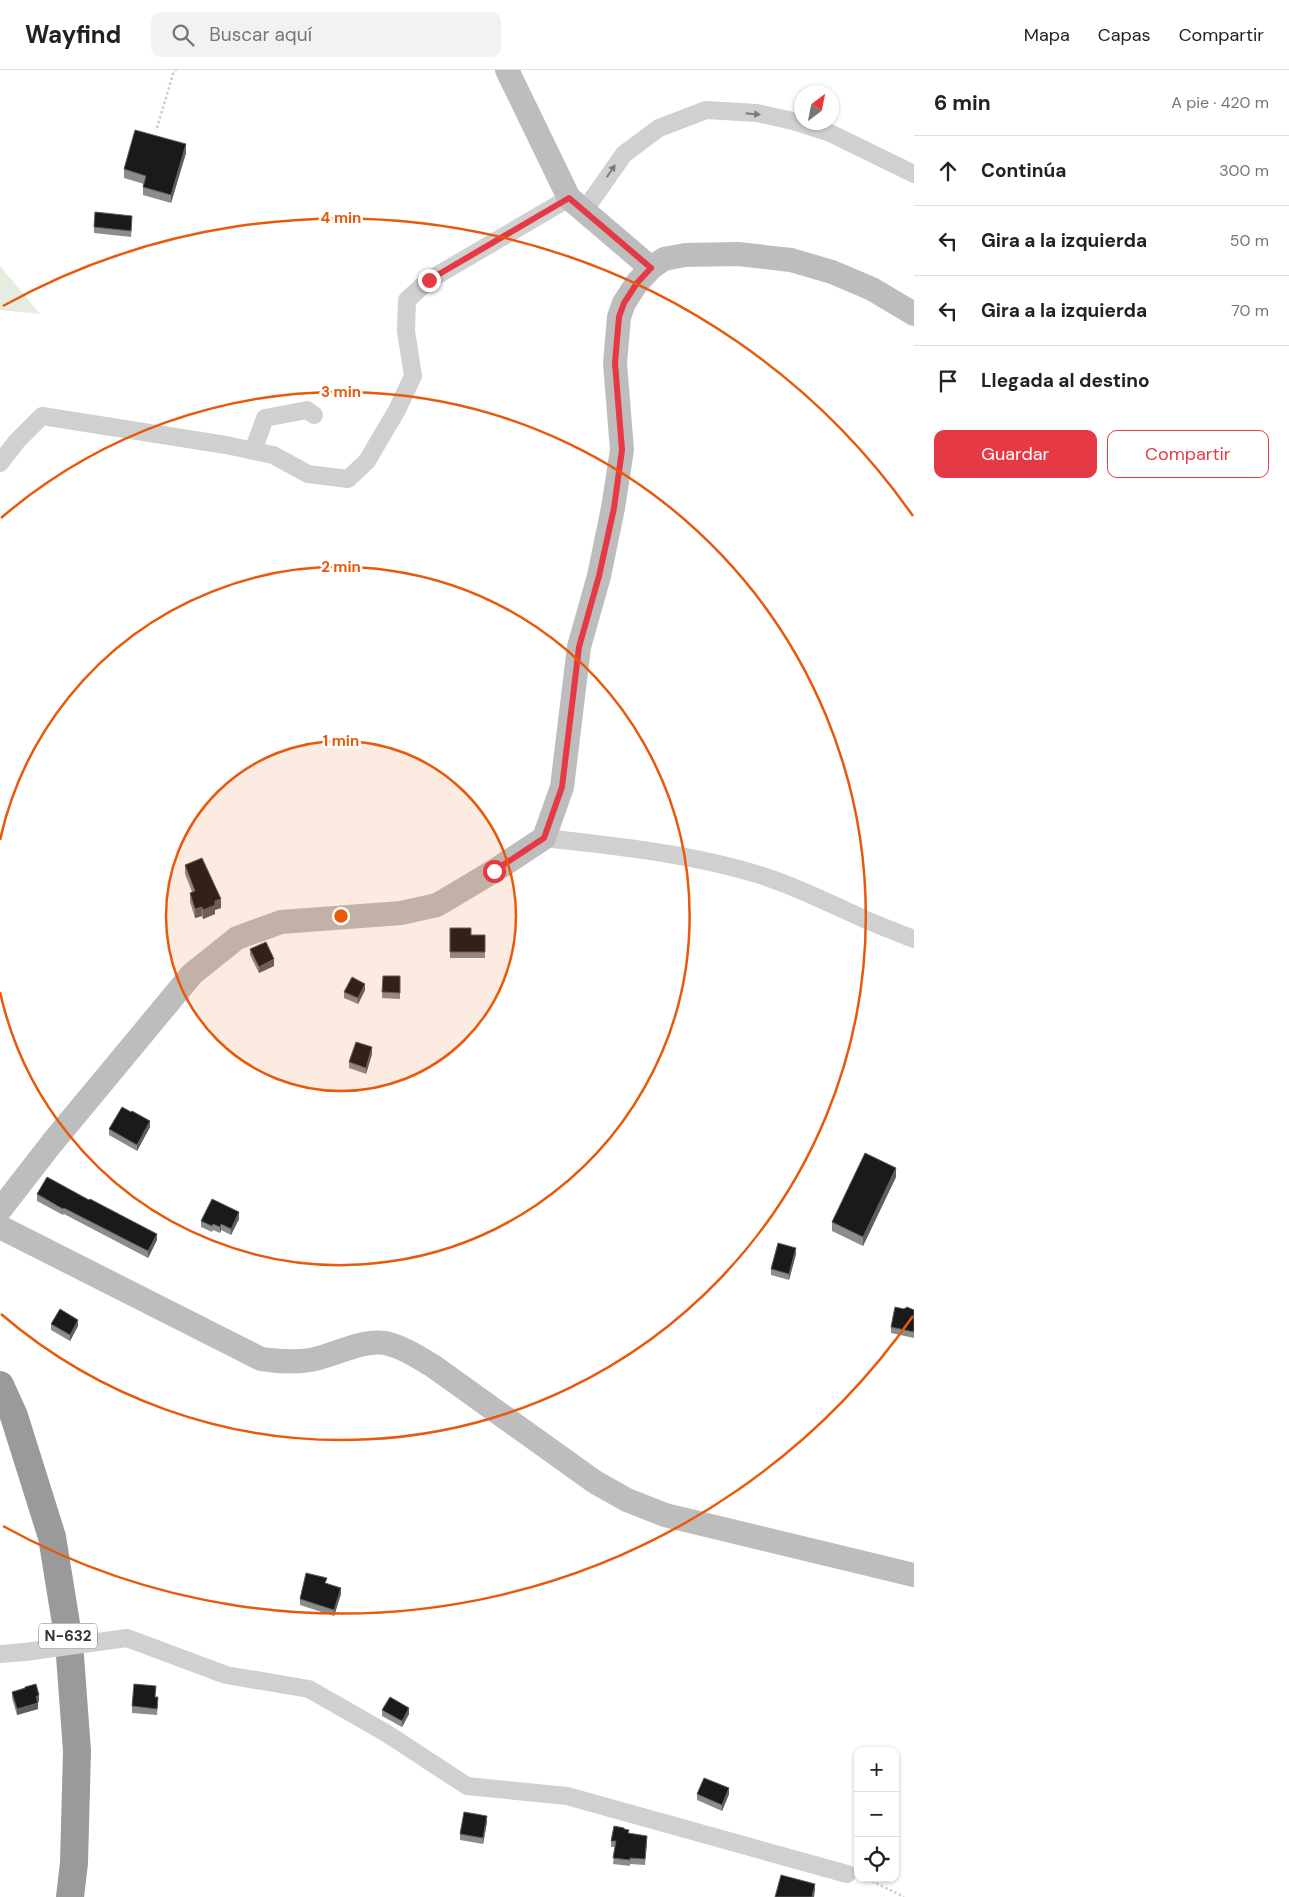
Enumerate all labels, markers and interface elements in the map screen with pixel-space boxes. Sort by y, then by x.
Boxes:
search box [151,12,501,57]
text: Wayfind [25,19,121,50]
icon: search [169,21,197,49]
text: Buscar aquí [209,22,312,47]
text: Mapa [1024,23,1070,47]
text: Capas [1098,23,1151,47]
text: Compartir [1179,23,1264,47]
north arrow [794,85,839,130]
text: 6 min [934,89,991,117]
text: A pie · 420 m [1171,92,1269,113]
one-way arrow [745,110,761,118]
icon: ahead [934,157,962,185]
text: Continúa [981,158,1066,183]
text: 300 m [1219,160,1269,181]
one-way arrow [606,164,616,178]
text: 4 min [321,208,361,228]
icon: left [934,227,962,255]
text: Gira a la izquierda [981,228,1147,253]
text: 50 m [1230,230,1269,251]
route end [418,269,441,292]
icon: left [934,297,962,325]
text: Gira a la izquierda [981,298,1147,323]
text: 70 m [1231,300,1269,321]
icon: arrive [934,367,962,395]
text: Llegada al destino [981,368,1150,393]
text: 3 min [321,382,361,402]
button: Guardar [934,430,1097,478]
button: Compartir [1107,430,1269,478]
text: 2 min [321,557,361,577]
text: 1 min [323,731,359,751]
route start [483,860,506,883]
centre of rings [332,907,350,925]
road number: N-632 [39,1624,97,1648]
map controls [854,1747,899,1882]
button: + [854,1747,899,1792]
button: − [854,1792,899,1837]
button: locate [854,1837,899,1882]

